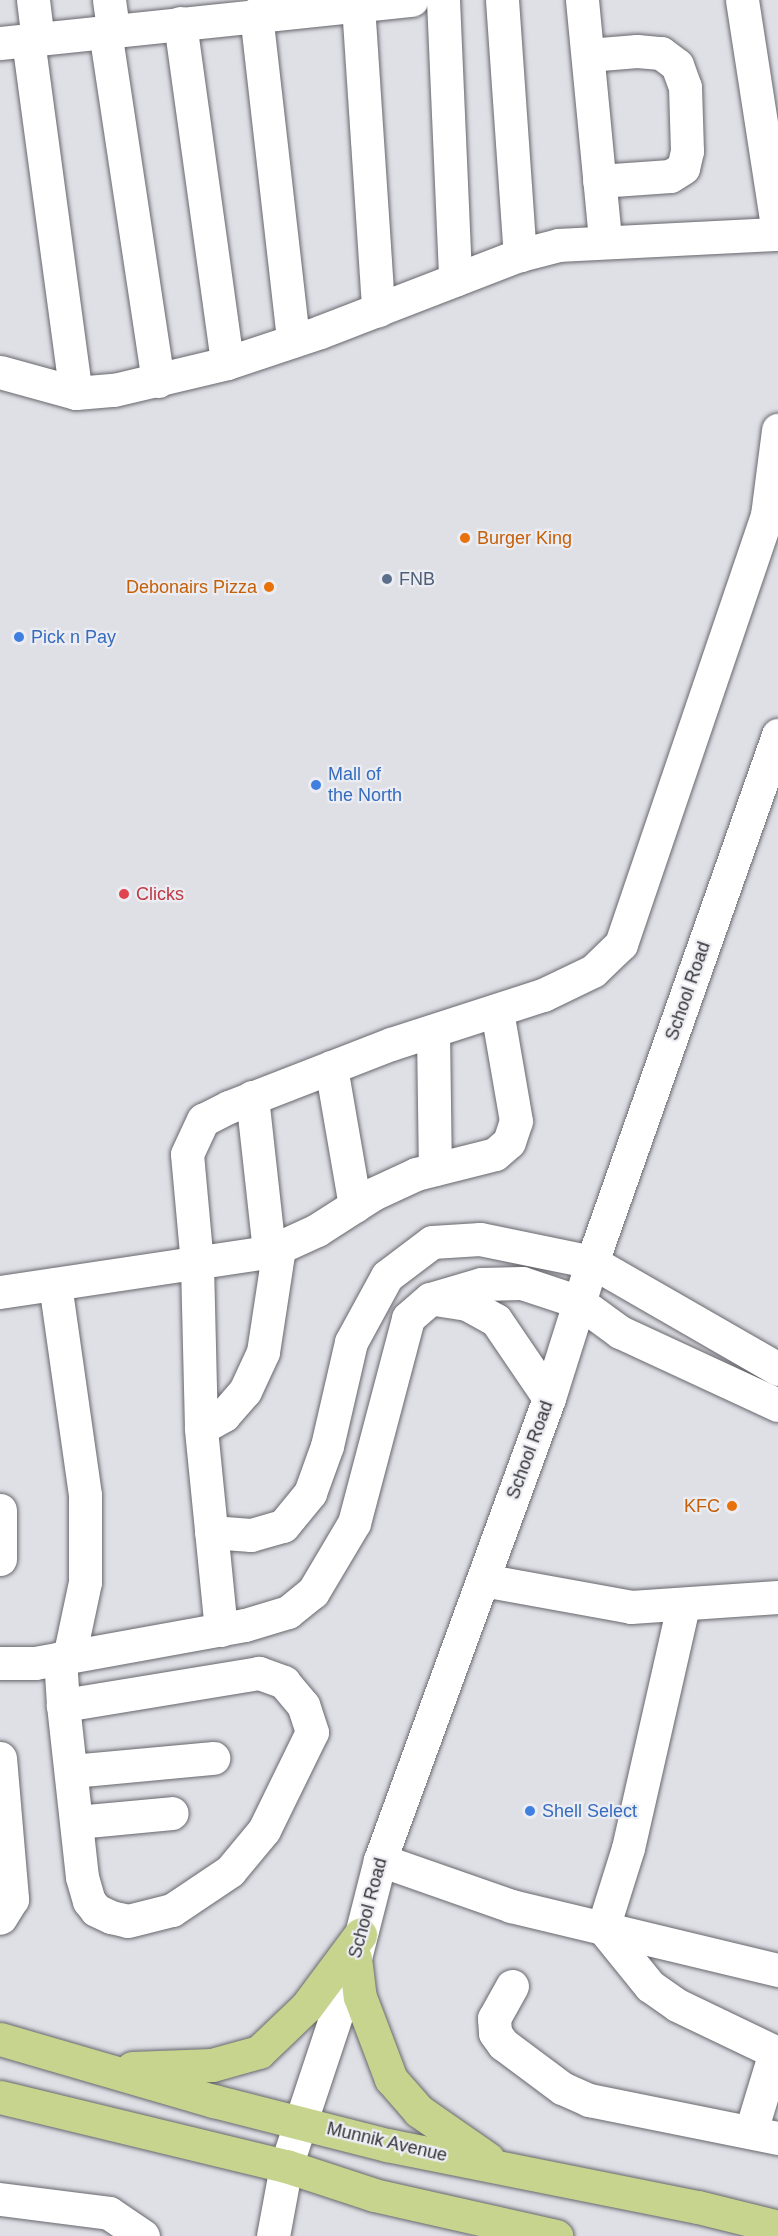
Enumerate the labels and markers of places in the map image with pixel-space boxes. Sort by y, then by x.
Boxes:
place label: Burger King [477,527,572,549]
marker: Burger King [458,531,472,545]
place label: FNB [399,568,435,590]
marker: FNB [380,572,394,586]
place label: Debonairs Pizza [126,576,257,598]
marker: Debonairs Pizza [262,580,276,594]
place label: Pick n Pay [31,626,116,648]
marker: Pick n Pay [12,630,26,644]
place label: Mall of the North [328,764,402,806]
marker: Mall of the North [309,778,323,792]
place label: Clicks [136,883,184,905]
marker: Clicks [117,887,131,901]
place label: KFC [684,1495,720,1517]
marker: KFC [725,1499,739,1513]
place label: Shell Select [542,1800,637,1822]
marker: Shell Select [523,1804,537,1818]

